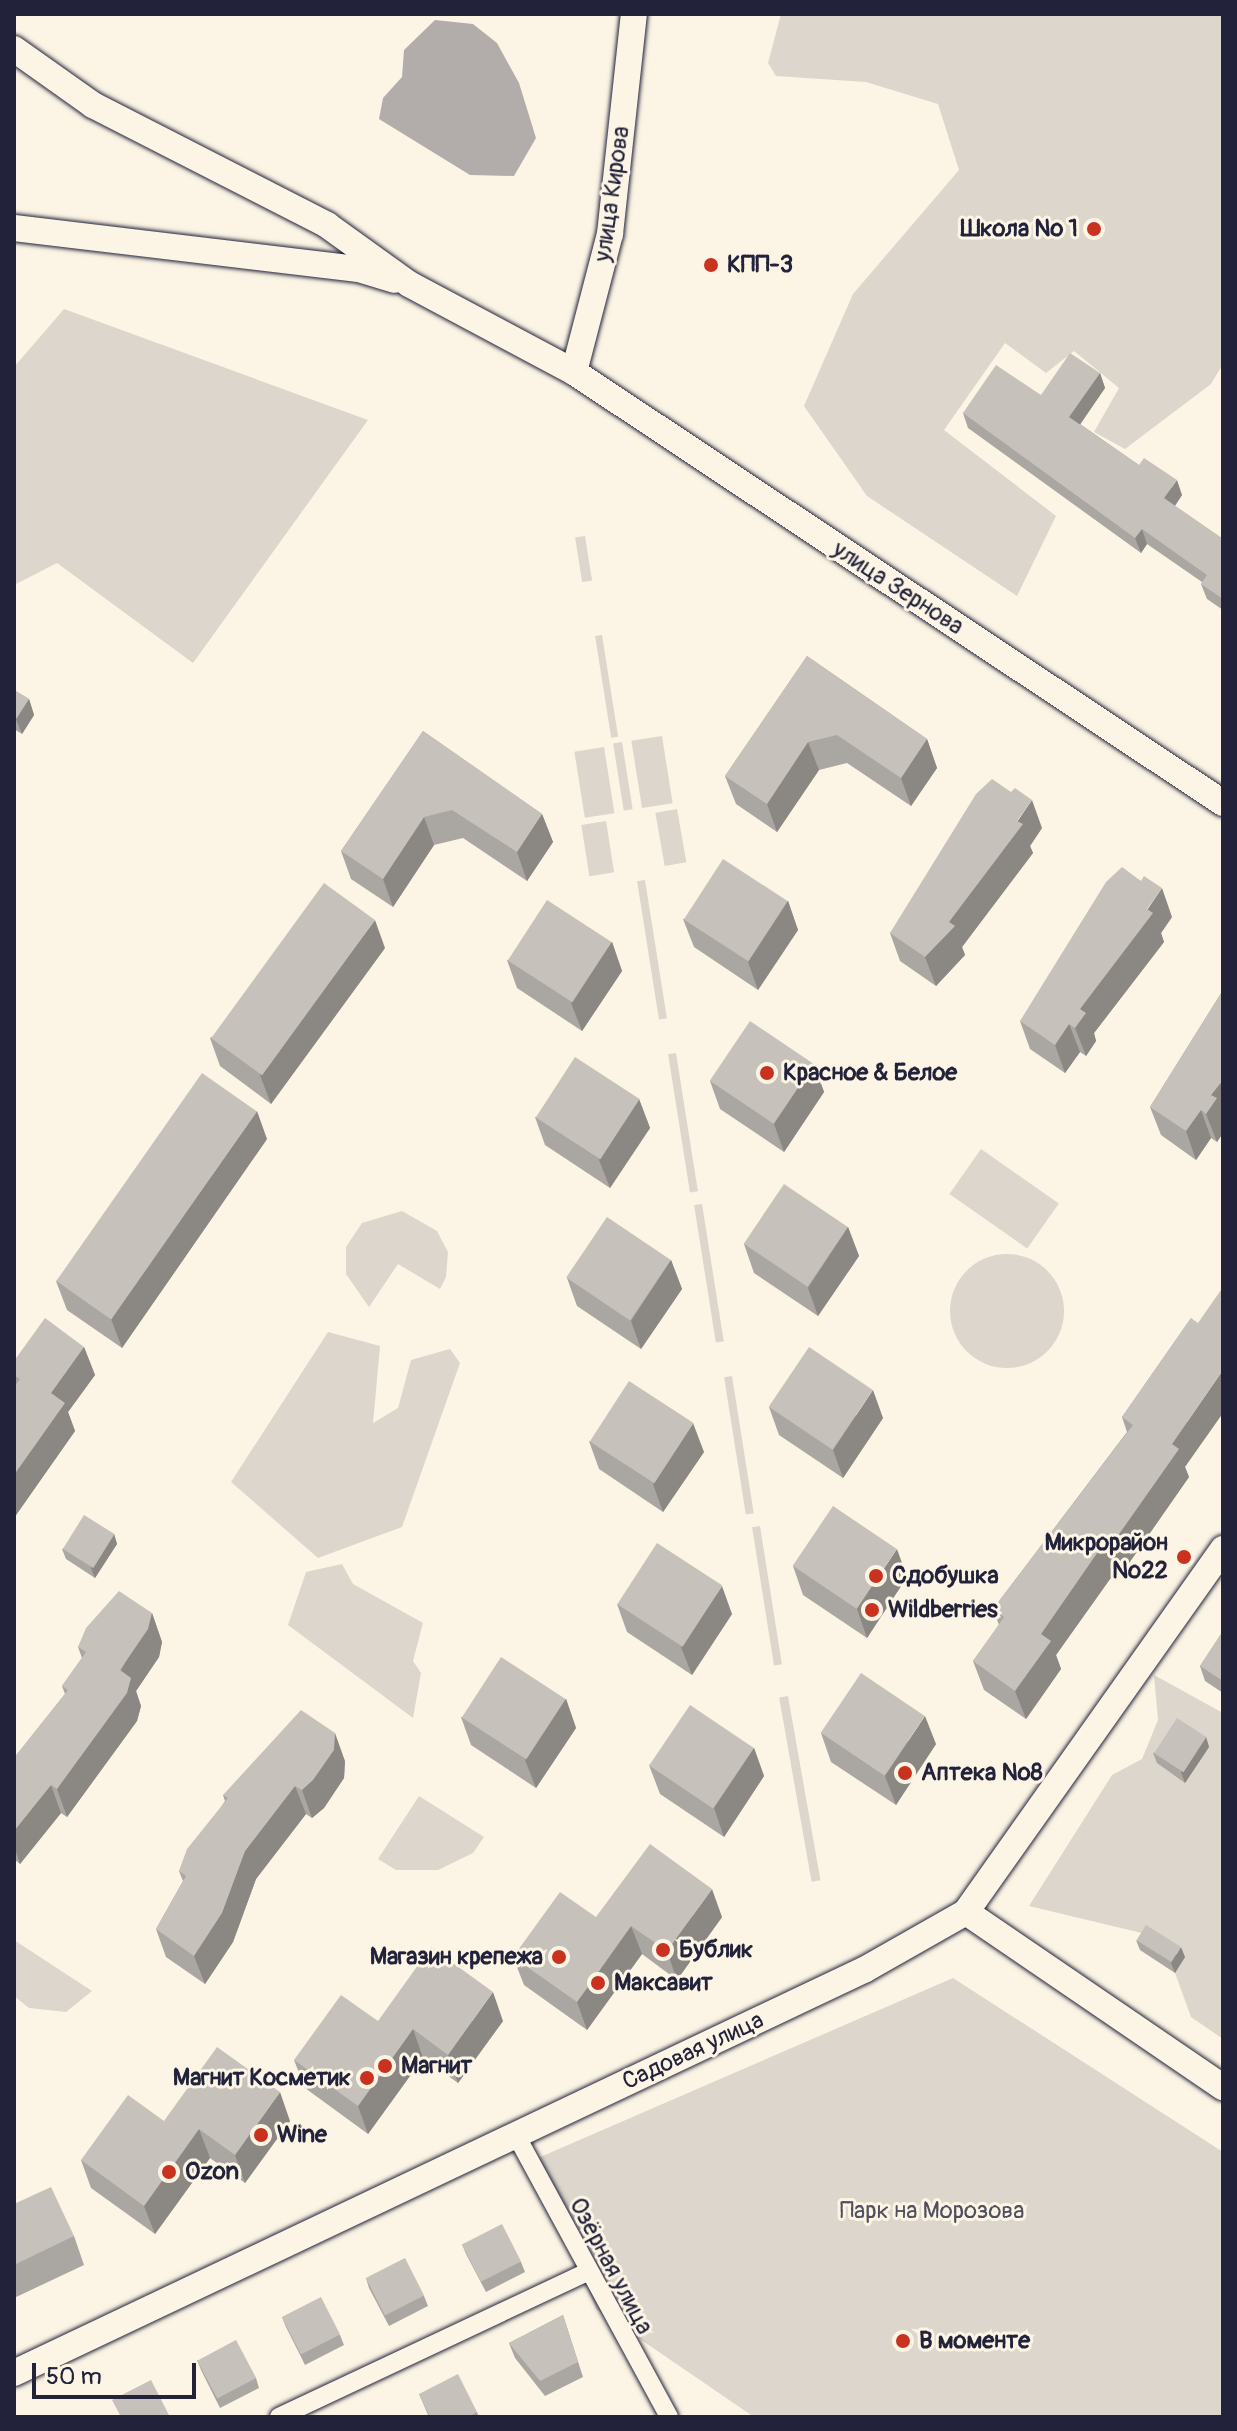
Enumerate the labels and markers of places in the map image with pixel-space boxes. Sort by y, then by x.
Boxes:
place label: Школа № 1 [960,215,1078,243]
marker: Школа № 1 [1085,220,1103,238]
place label: КПП-3 [727,251,793,279]
marker: КПП-3 [702,256,720,274]
place label: Красное & Белое [783,1059,957,1087]
marker: Красное & Белое [758,1064,776,1082]
place label: Микрорайон №22 [1045,1529,1168,1585]
marker: Микрорайон №22 [1175,1548,1193,1566]
place label: Сдобушка [892,1562,999,1590]
marker: Сдобушка [867,1567,885,1585]
place label: Wildberries [888,1596,998,1624]
marker: Wildberries [863,1601,881,1619]
place label: Аптека №8 [921,1759,1043,1787]
marker: Аптека №8 [896,1764,914,1782]
place label: Бублик [679,1936,753,1964]
marker: Бублик [654,1941,672,1959]
place label: Магазин крепежа [370,1943,543,1971]
marker: Магазин крепежа [550,1948,568,1966]
place label: Максавит [614,1969,713,1997]
marker: Максавит [589,1974,607,1992]
place label: Магнит [401,2052,472,2080]
marker: Магнит [376,2057,394,2075]
place label: Магнит Косметик [173,2064,351,2092]
marker: Магнит Косметик [358,2069,376,2087]
place label: Wine [277,2121,327,2149]
marker: Wine [252,2126,270,2144]
place label: Ozon [185,2158,239,2186]
marker: Ozon [160,2163,178,2181]
place label: В моменте [919,2327,1030,2355]
marker: В моменте [894,2332,912,2350]

